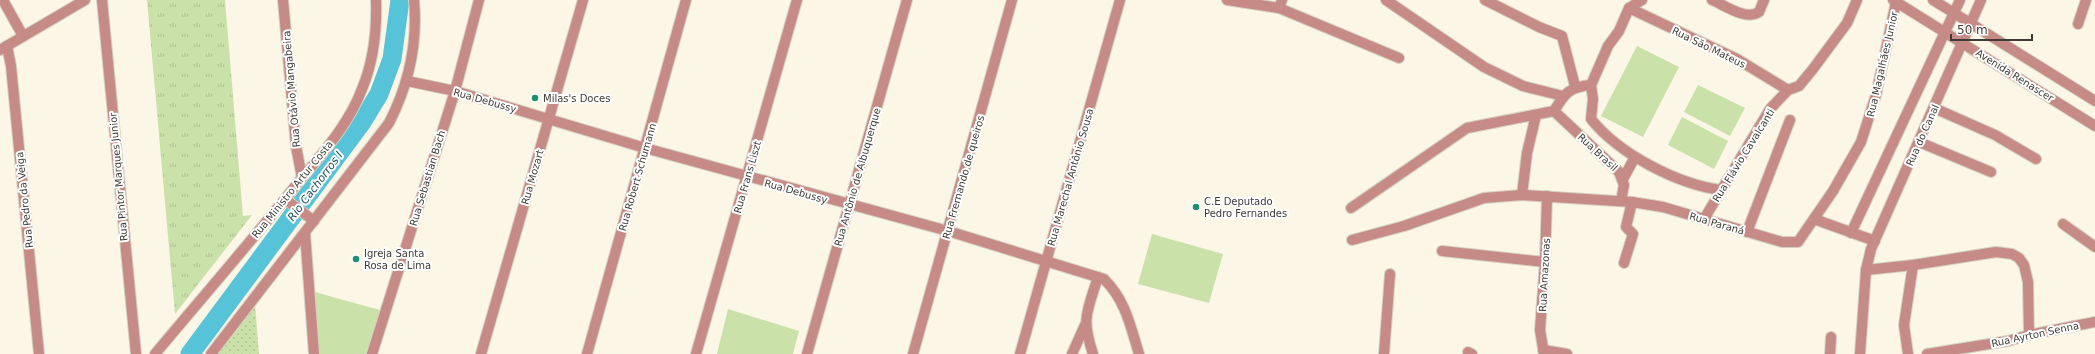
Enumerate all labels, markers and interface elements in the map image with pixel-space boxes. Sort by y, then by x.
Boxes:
street label: Rua Magalhães Junior [1865,9,1900,118]
scale bar [1951,16,2032,42]
text: 50 m [1957,23,1988,37]
street label: Rua São Mateus [1670,25,1747,70]
street label: Rua Otávio Mangabeira [281,30,302,148]
street label: Avenida Renascer [1974,47,2056,104]
street label: Rua Debussy [452,86,518,115]
marker: Milas's Doces [530,93,540,103]
place label: Milas's Doces [543,93,610,104]
street label: Rua do Canal [1904,103,1941,168]
street label: Rua Antônio de Albuquerque [832,107,883,248]
street label: Rua Marechal Antônio Sousa [1046,107,1095,247]
street label: Rua Flávio Cavalcanti [1710,107,1777,204]
street label: Rua Pintor Marques Junior [107,111,130,242]
street label: Rua Frernando de queiros [941,114,986,240]
street label: Rua Robert Schumann [617,122,658,232]
street label: Rua Sebastian Bach [408,129,447,227]
street label: Rua Brasil [1576,131,1620,173]
street label: Rua Ministro Artur Costa [250,139,335,240]
street label: Rua Frans Liszt [732,140,763,215]
street label: Rua Mozart [519,148,546,206]
water label: Rio Cachorros I [285,149,346,223]
street label: Rua Pedro da Veiga [14,151,35,249]
street label: Rua Debussy [763,177,829,206]
place label: C.E Deputado Pedro Fernandes [1204,196,1287,219]
marker: C.E Deputado Pedro Fernandes [1191,202,1201,212]
street label: Rua Paraná [1688,210,1746,237]
street label: Rua Amazonas [1537,238,1552,312]
place label: Igreja Santa Rosa de Lima [364,248,431,271]
marker: Igreja Santa Rosa de Lima [351,254,361,264]
street label: Rua Ayrton Senna [1990,320,2080,349]

